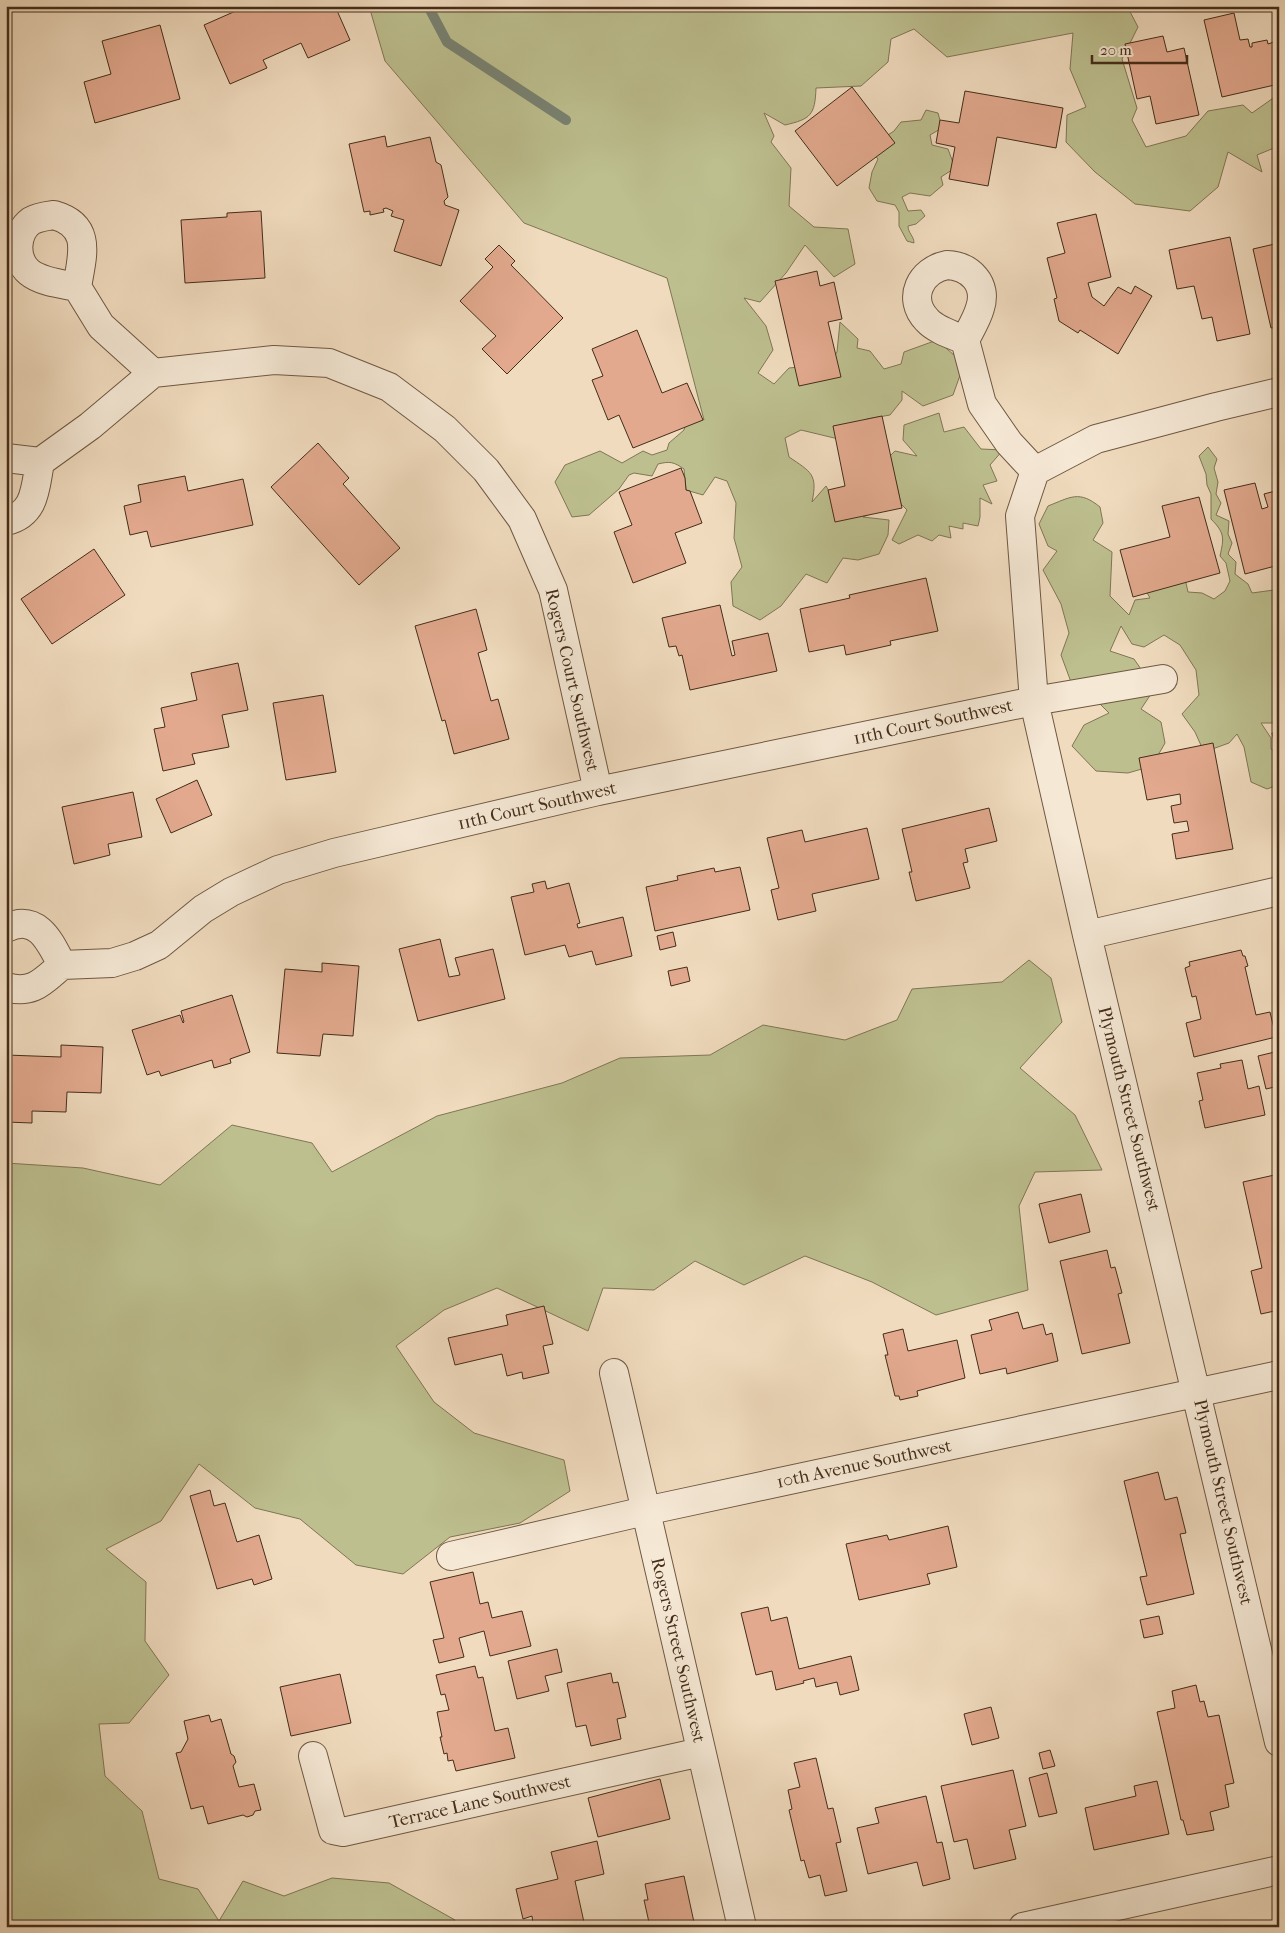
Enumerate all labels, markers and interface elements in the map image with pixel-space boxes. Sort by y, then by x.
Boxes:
scale bar [1092,32,1188,64]
text: 20 m [1100,41,1132,59]
street label: Rogers Court Southwest [541,586,603,774]
street label: 11th Court Southwest [852,695,1015,749]
street label: 11th Court Southwest [456,777,619,834]
street label: Plymouth Street Southwest [1093,1004,1165,1214]
street label: Plymouth Street Southwest [1189,1397,1257,1607]
street label: 10th Avenue Southwest [775,1435,954,1493]
street label: Rogers Street Southwest [646,1555,710,1745]
street label: Terrace Lane Southwest [387,1771,573,1833]

